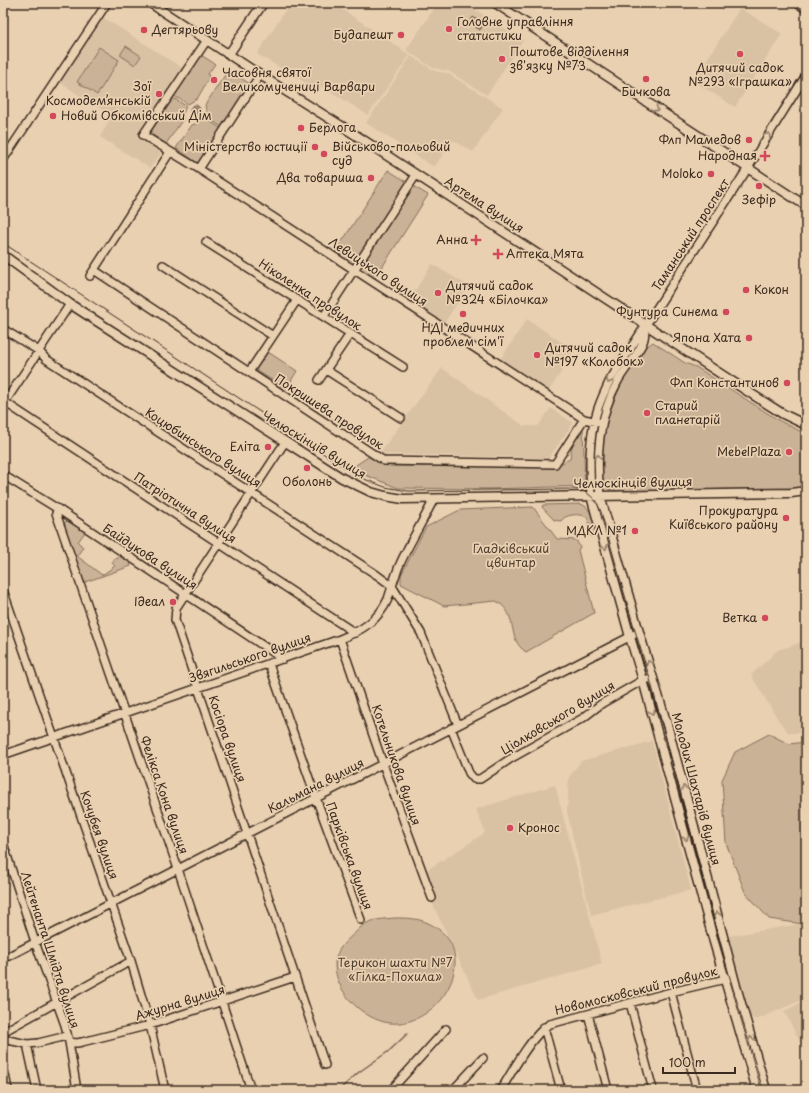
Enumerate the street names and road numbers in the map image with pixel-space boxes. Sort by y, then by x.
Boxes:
street label: Артема вулиця [441,172,528,237]
street label: Таманський проспект [647,175,733,294]
street label: Левицького вулиця [326,232,432,310]
street label: Ніколенка провулок [255,254,366,335]
street label: Покришева провулок [271,369,388,454]
street label: Коцюбинського вулиця [142,403,265,492]
street label: Челюскінців вулиця [259,406,370,482]
street label: Патріотична вулиця [131,467,240,547]
street label: Челюскінців вулиця [573,472,693,492]
street label: Байдукова вулиця [100,519,201,594]
street label: Звягильського вулиця [186,628,313,686]
street label: Ціолковського вулиця [497,676,618,758]
street label: Косіора вулиця [205,693,251,785]
street label: Котельникова вулиця [368,702,426,827]
street label: Молодих Шахтарів вулиця [668,710,726,867]
street label: Фелікса Кона вулиця [136,733,194,856]
street label: Кальмана вулиця [264,753,367,817]
street label: Кочубея вулиця [76,788,124,882]
street label: Парківська вулиця [322,799,378,912]
street label: Лейтенанта Шмідта вулиця [17,869,85,1031]
street label: Новомосковський провулок [553,961,720,1019]
street label: Ажурна вулиця [133,980,227,1024]

